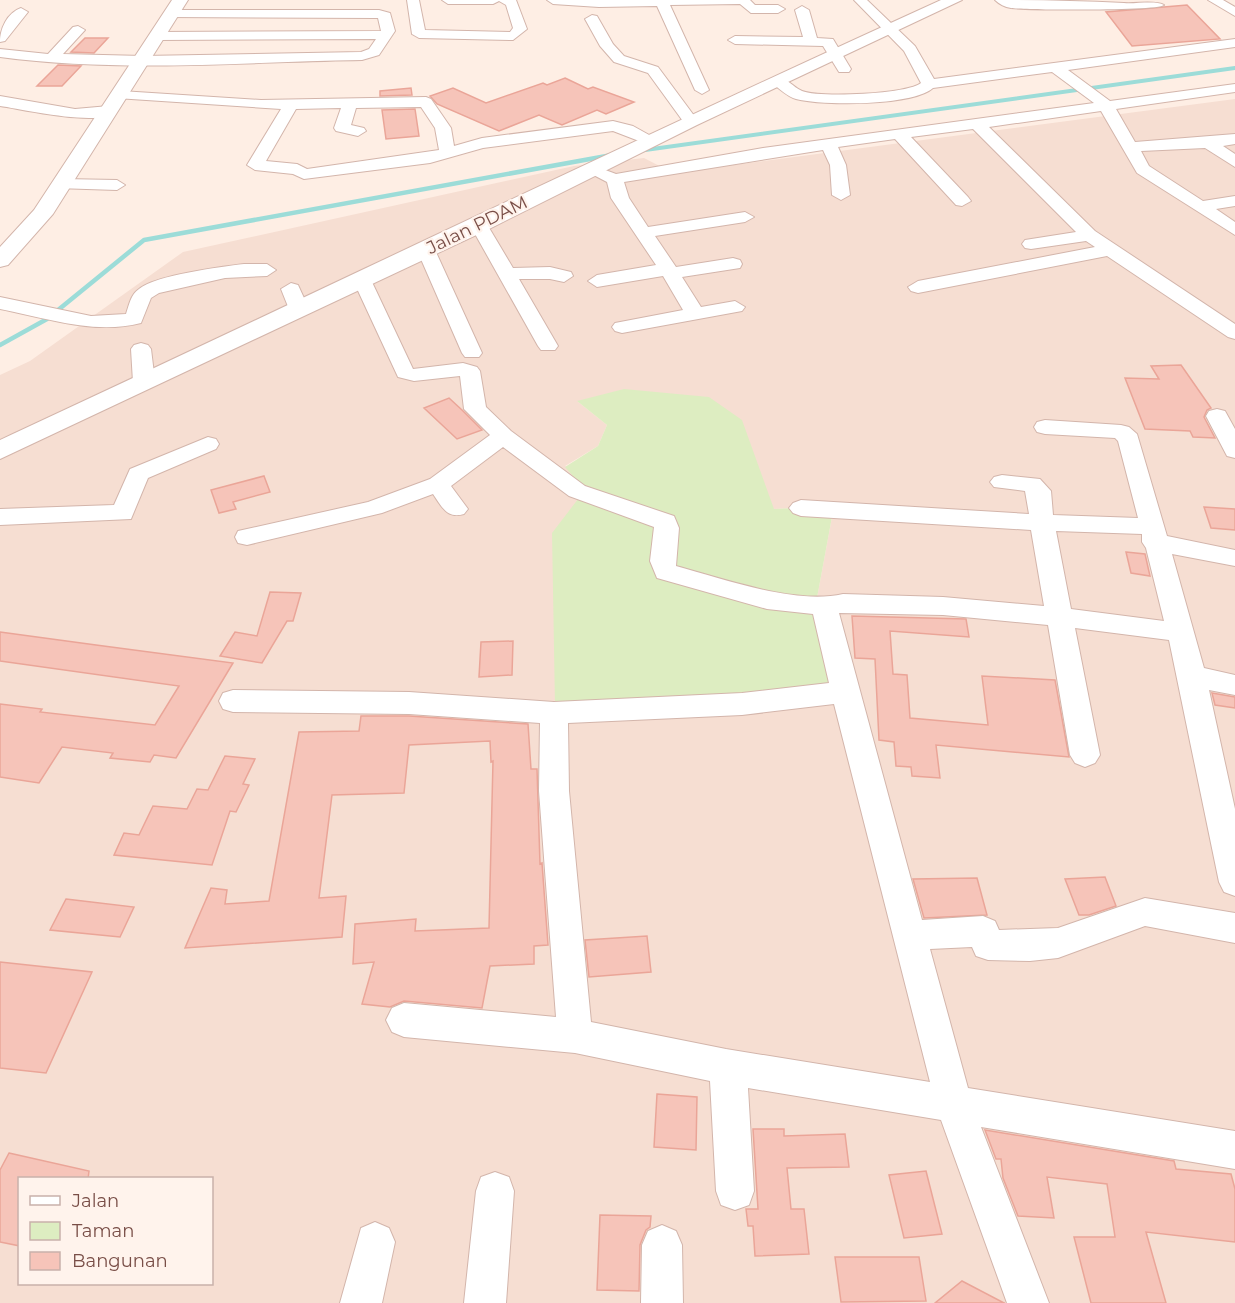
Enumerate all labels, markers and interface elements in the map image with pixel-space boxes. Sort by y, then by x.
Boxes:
street label: Jalan PDAM [422,191,531,259]
legend [18,1177,213,1285]
text: Jalan [71,1190,119,1212]
text: Taman [72,1220,134,1242]
text: Bangunan [72,1250,168,1272]

